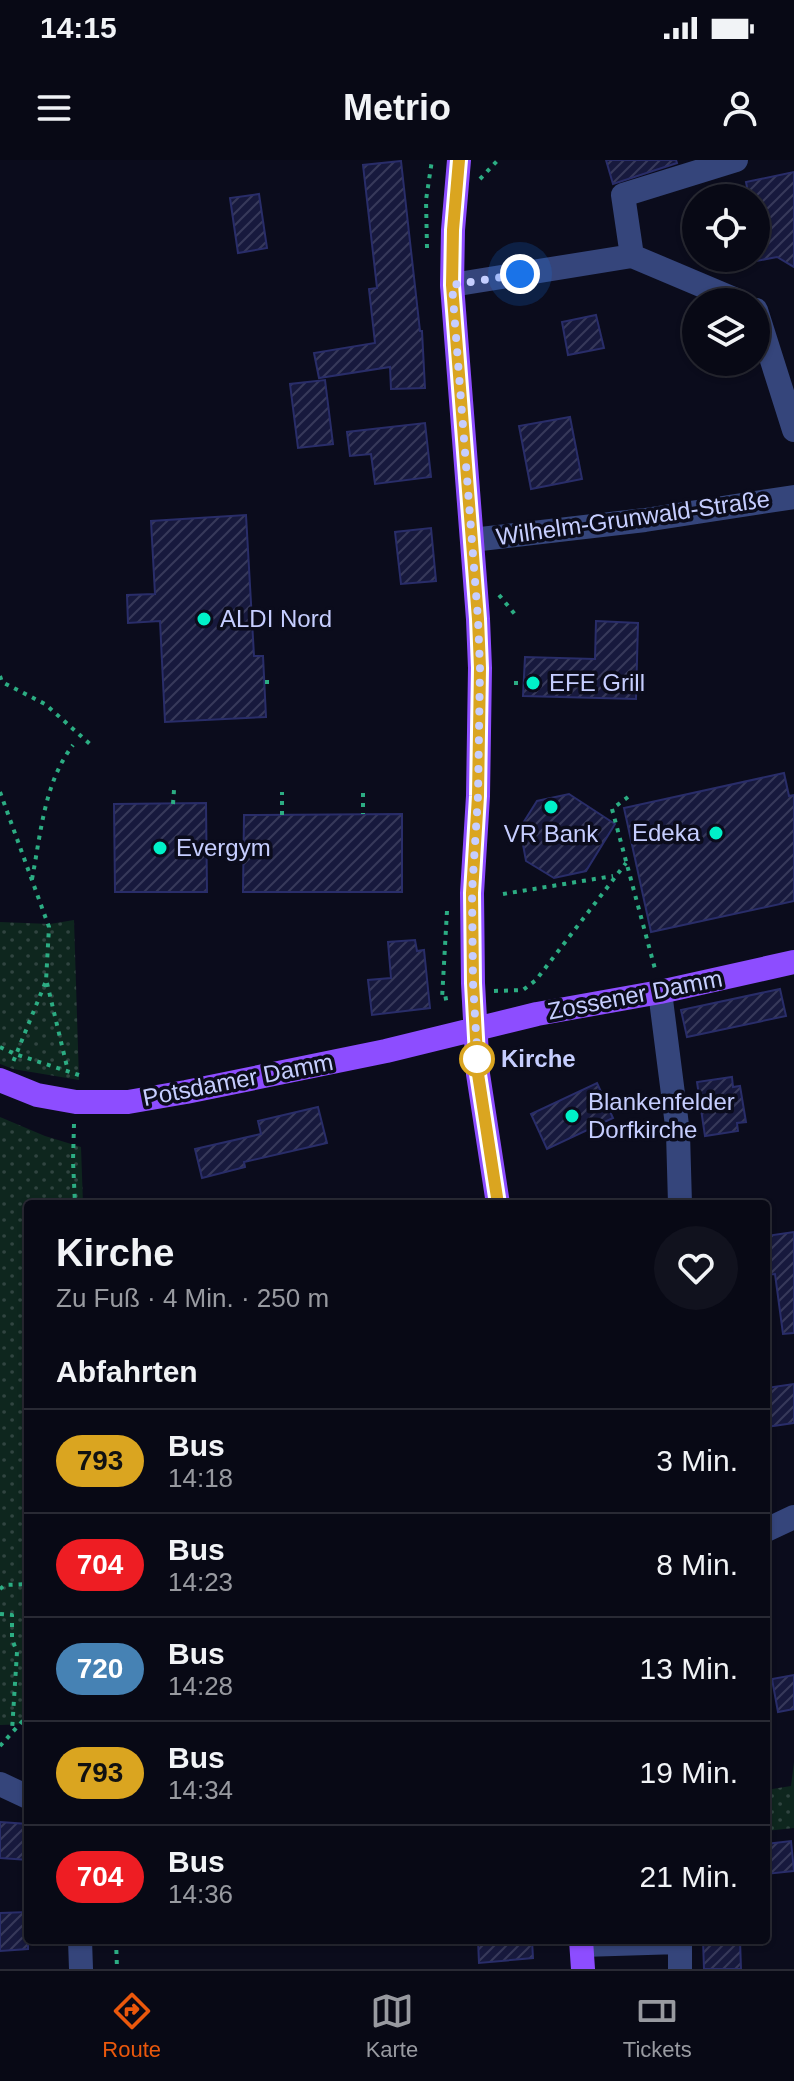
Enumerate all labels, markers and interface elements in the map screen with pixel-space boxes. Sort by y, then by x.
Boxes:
text: 14:15 [40,11,117,44]
icon: menu [32,86,76,130]
icon: person [718,86,762,130]
text: Metrio [343,87,451,128]
map controls [682,184,770,376]
button: locate [682,184,770,272]
your location [500,254,540,294]
button: layers [682,288,770,376]
street label: Wilhelm-Grunwald-Straße [494,485,771,550]
place label: ALDI Nord [220,605,332,632]
marker: ALDI Nord [195,610,213,628]
place label: EFE Grill [549,669,645,696]
marker: EFE Grill [524,674,542,692]
marker: VR Bank [542,798,560,816]
place label: Edeka [632,819,701,846]
place label: VR Bank [504,820,599,847]
marker: Edeka [707,824,725,842]
place label: Evergym [176,834,271,861]
marker: Evergym [151,839,169,857]
street label: Zossener Damm [545,964,725,1025]
marker: Kirche [460,1042,494,1076]
place label: Kirche [501,1045,576,1072]
street label: Potsdamer Damm [140,1048,335,1111]
place label: Blankenfelder Dorfkirche [588,1088,735,1143]
marker: Blankenfelder Dorfkirche [563,1107,581,1125]
button: heart [654,1226,738,1310]
text: Kirche [56,1232,174,1274]
text: Zu Fuß · 4 Min. · 250 m [56,1283,329,1313]
text: Abfahrten [56,1355,198,1388]
text: Bus [168,1429,225,1462]
text: 3 Min. [656,1444,738,1477]
text: 793 [77,1445,123,1476]
text: 14:18 [168,1463,233,1493]
text: Bus [168,1533,225,1566]
text: 8 Min. [656,1548,738,1581]
text: 704 [77,1549,123,1580]
text: 14:23 [168,1567,233,1597]
text: Bus [168,1637,225,1670]
text: 13 Min. [640,1652,738,1685]
text: 720 [77,1653,123,1684]
text: 14:28 [168,1671,233,1701]
text: Bus [168,1741,225,1774]
text: 19 Min. [640,1756,738,1789]
text: 793 [77,1757,123,1788]
text: 14:34 [168,1775,233,1805]
text: Bus [168,1845,225,1878]
text: 21 Min. [640,1860,738,1893]
text: 704 [77,1861,123,1892]
text: 14:36 [168,1879,233,1909]
tab: Route [102,1989,161,2063]
tab: Karte [366,1989,418,2063]
tab: Tickets [623,1989,692,2063]

